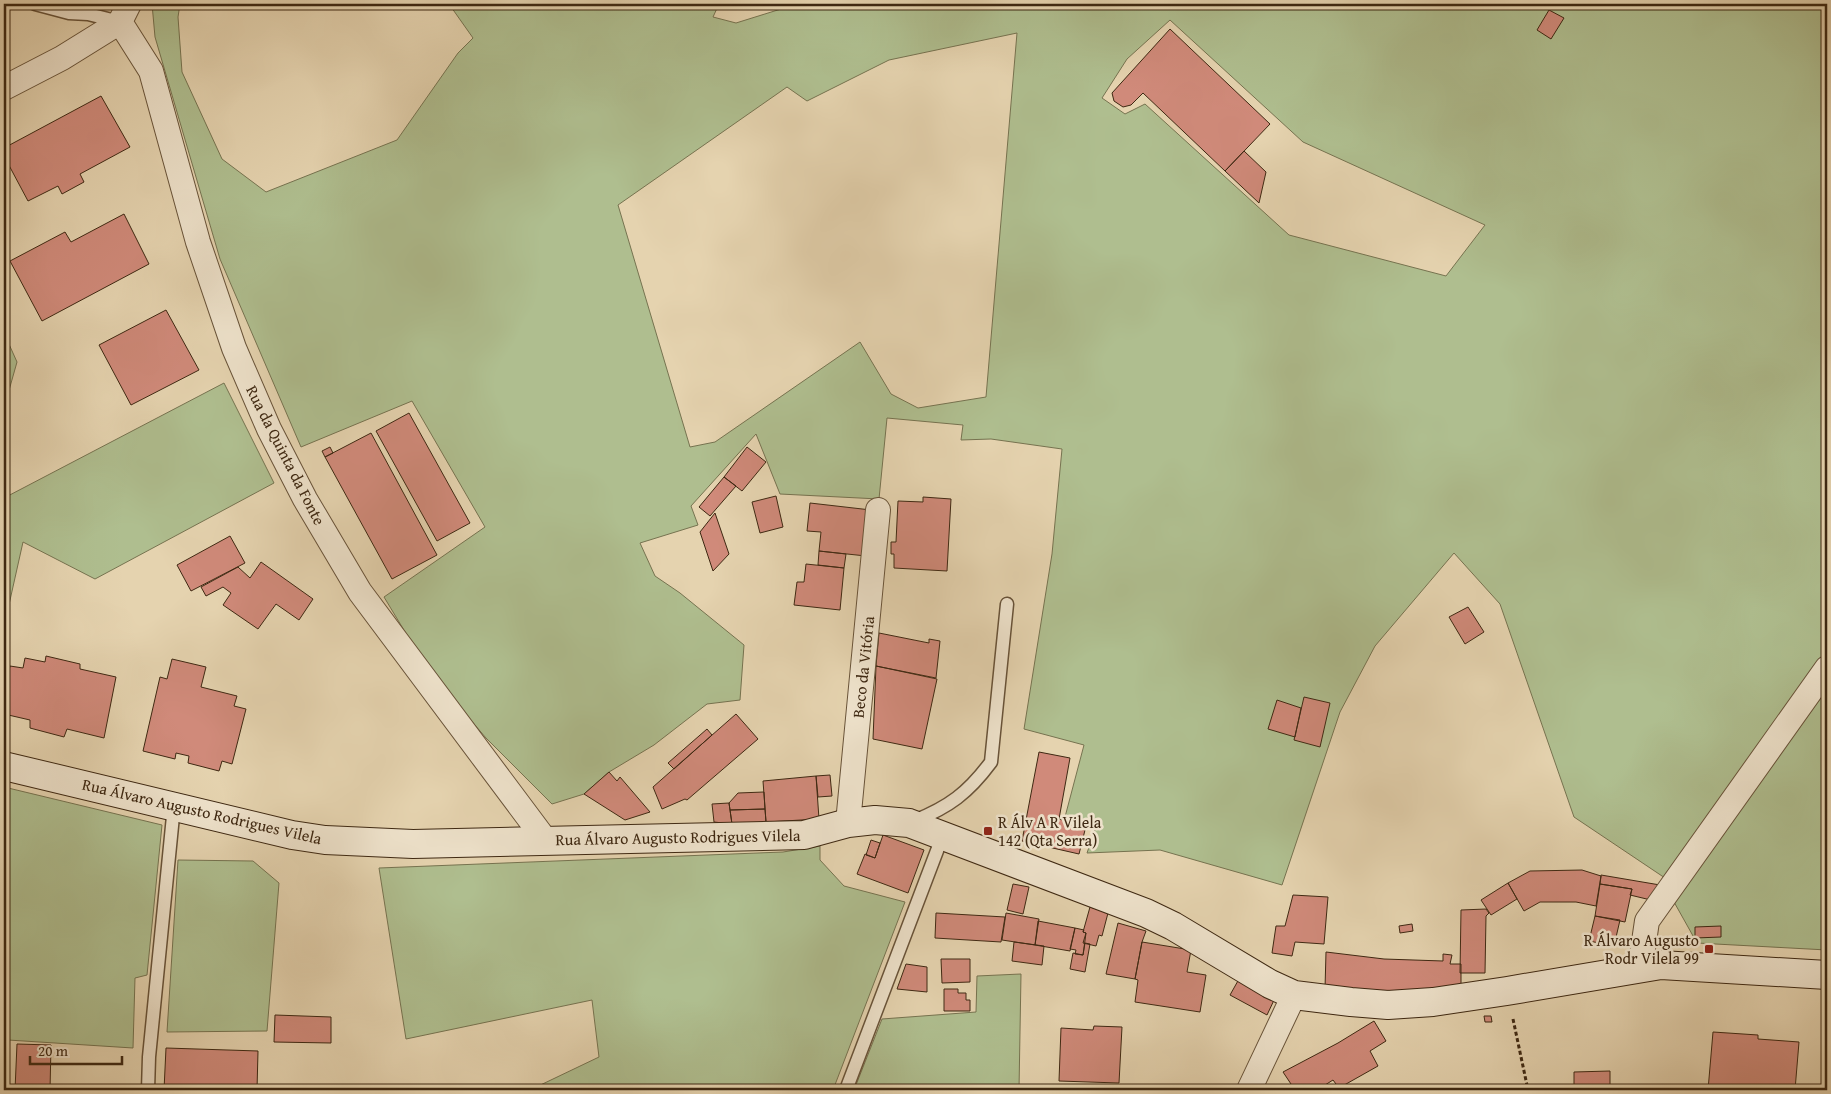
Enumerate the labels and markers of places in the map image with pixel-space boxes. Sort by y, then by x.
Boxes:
place label: R Álv A R Vilela 142 (Qta Serra) [998,810,1102,852]
marker: R Álv A R Vilela 142 (Qta Serra) [982,825,994,837]
place label: R Álvaro Augusto Rodr Vilela 99 [1584,928,1699,970]
marker: R Álvaro Augusto Rodr Vilela 99 [1703,943,1715,955]

